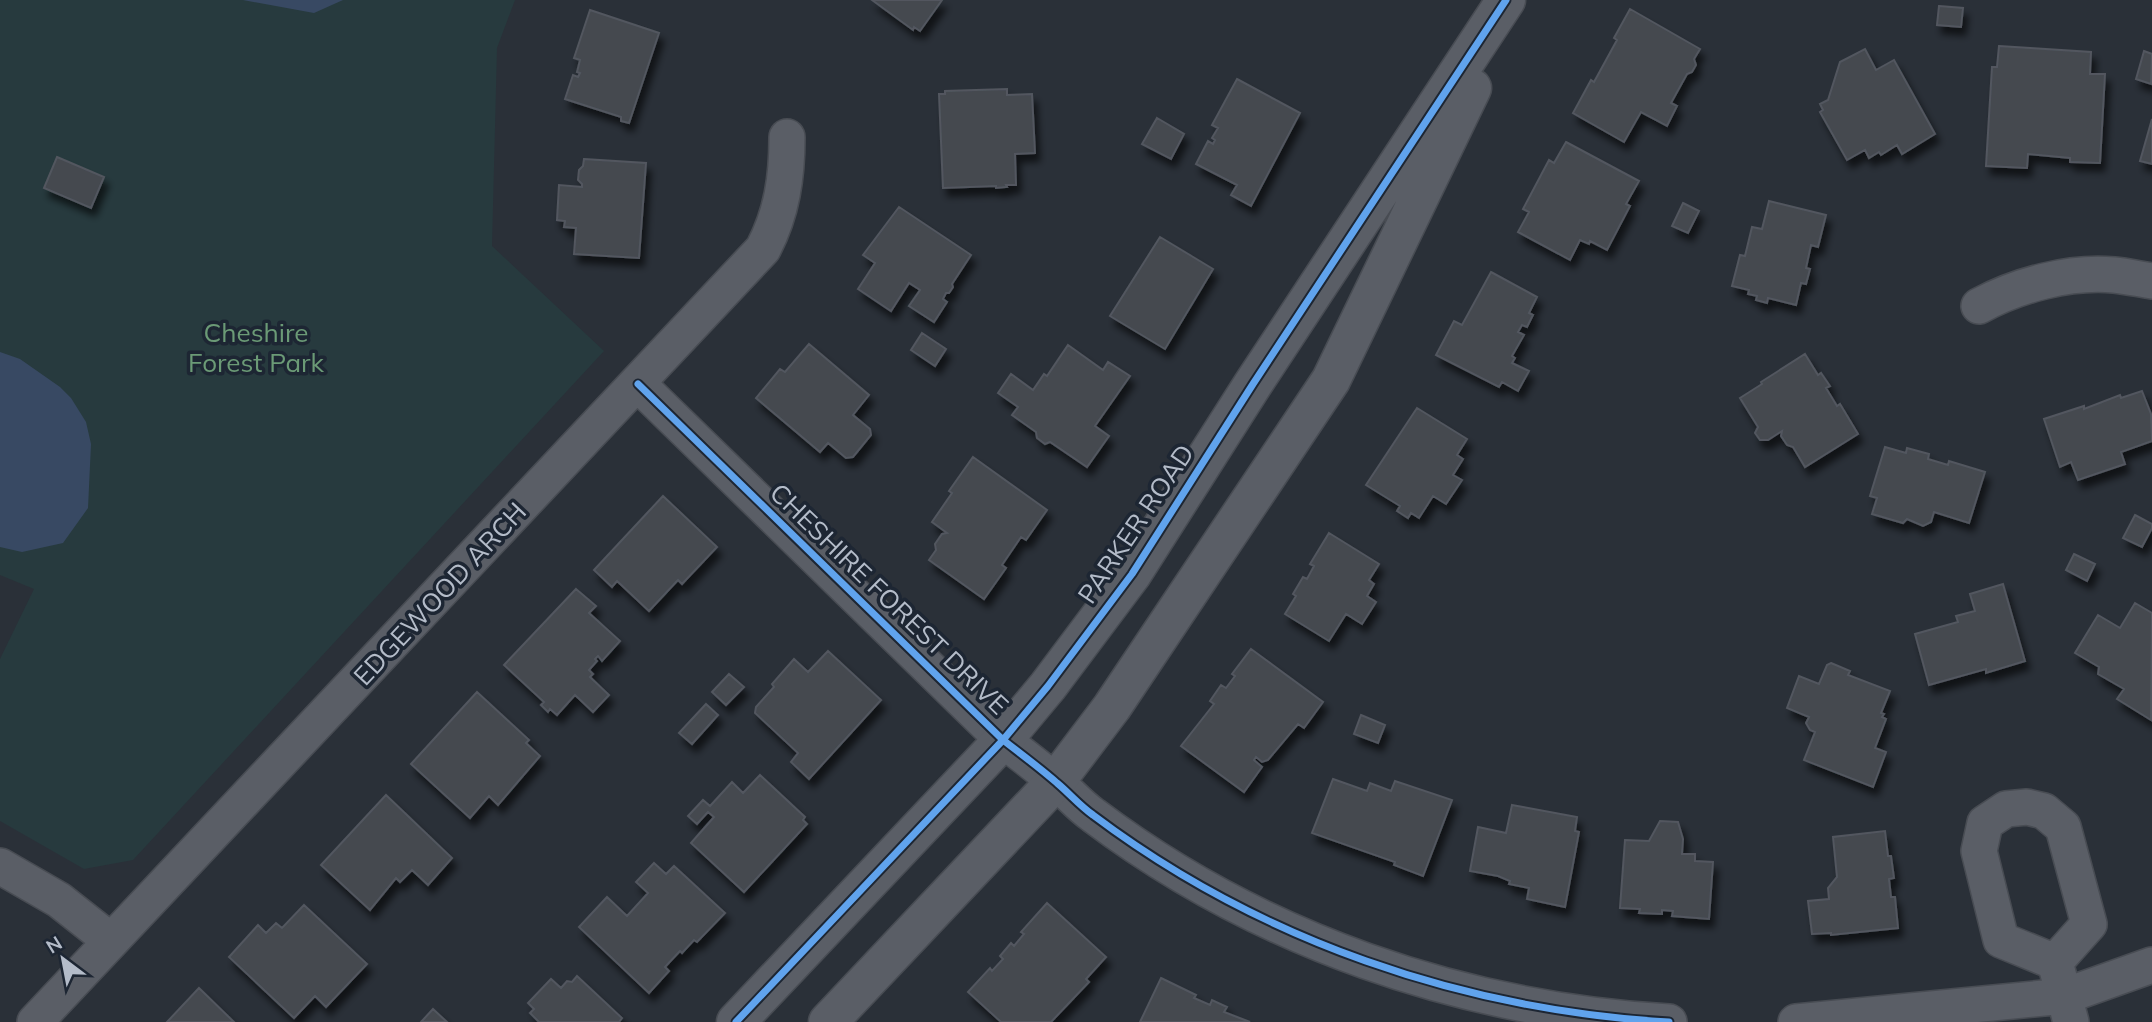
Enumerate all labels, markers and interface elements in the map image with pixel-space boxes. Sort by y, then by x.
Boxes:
park label: Cheshire Forest Park [188,316,324,379]
street label: PARKER ROAD [1070,438,1201,610]
street label: CHESHIRE FOREST DRIVE [763,476,1015,721]
street label: EDGEWOOD ARCH [346,495,533,692]
north arrow [28,924,98,994]
text: N [42,931,66,959]

